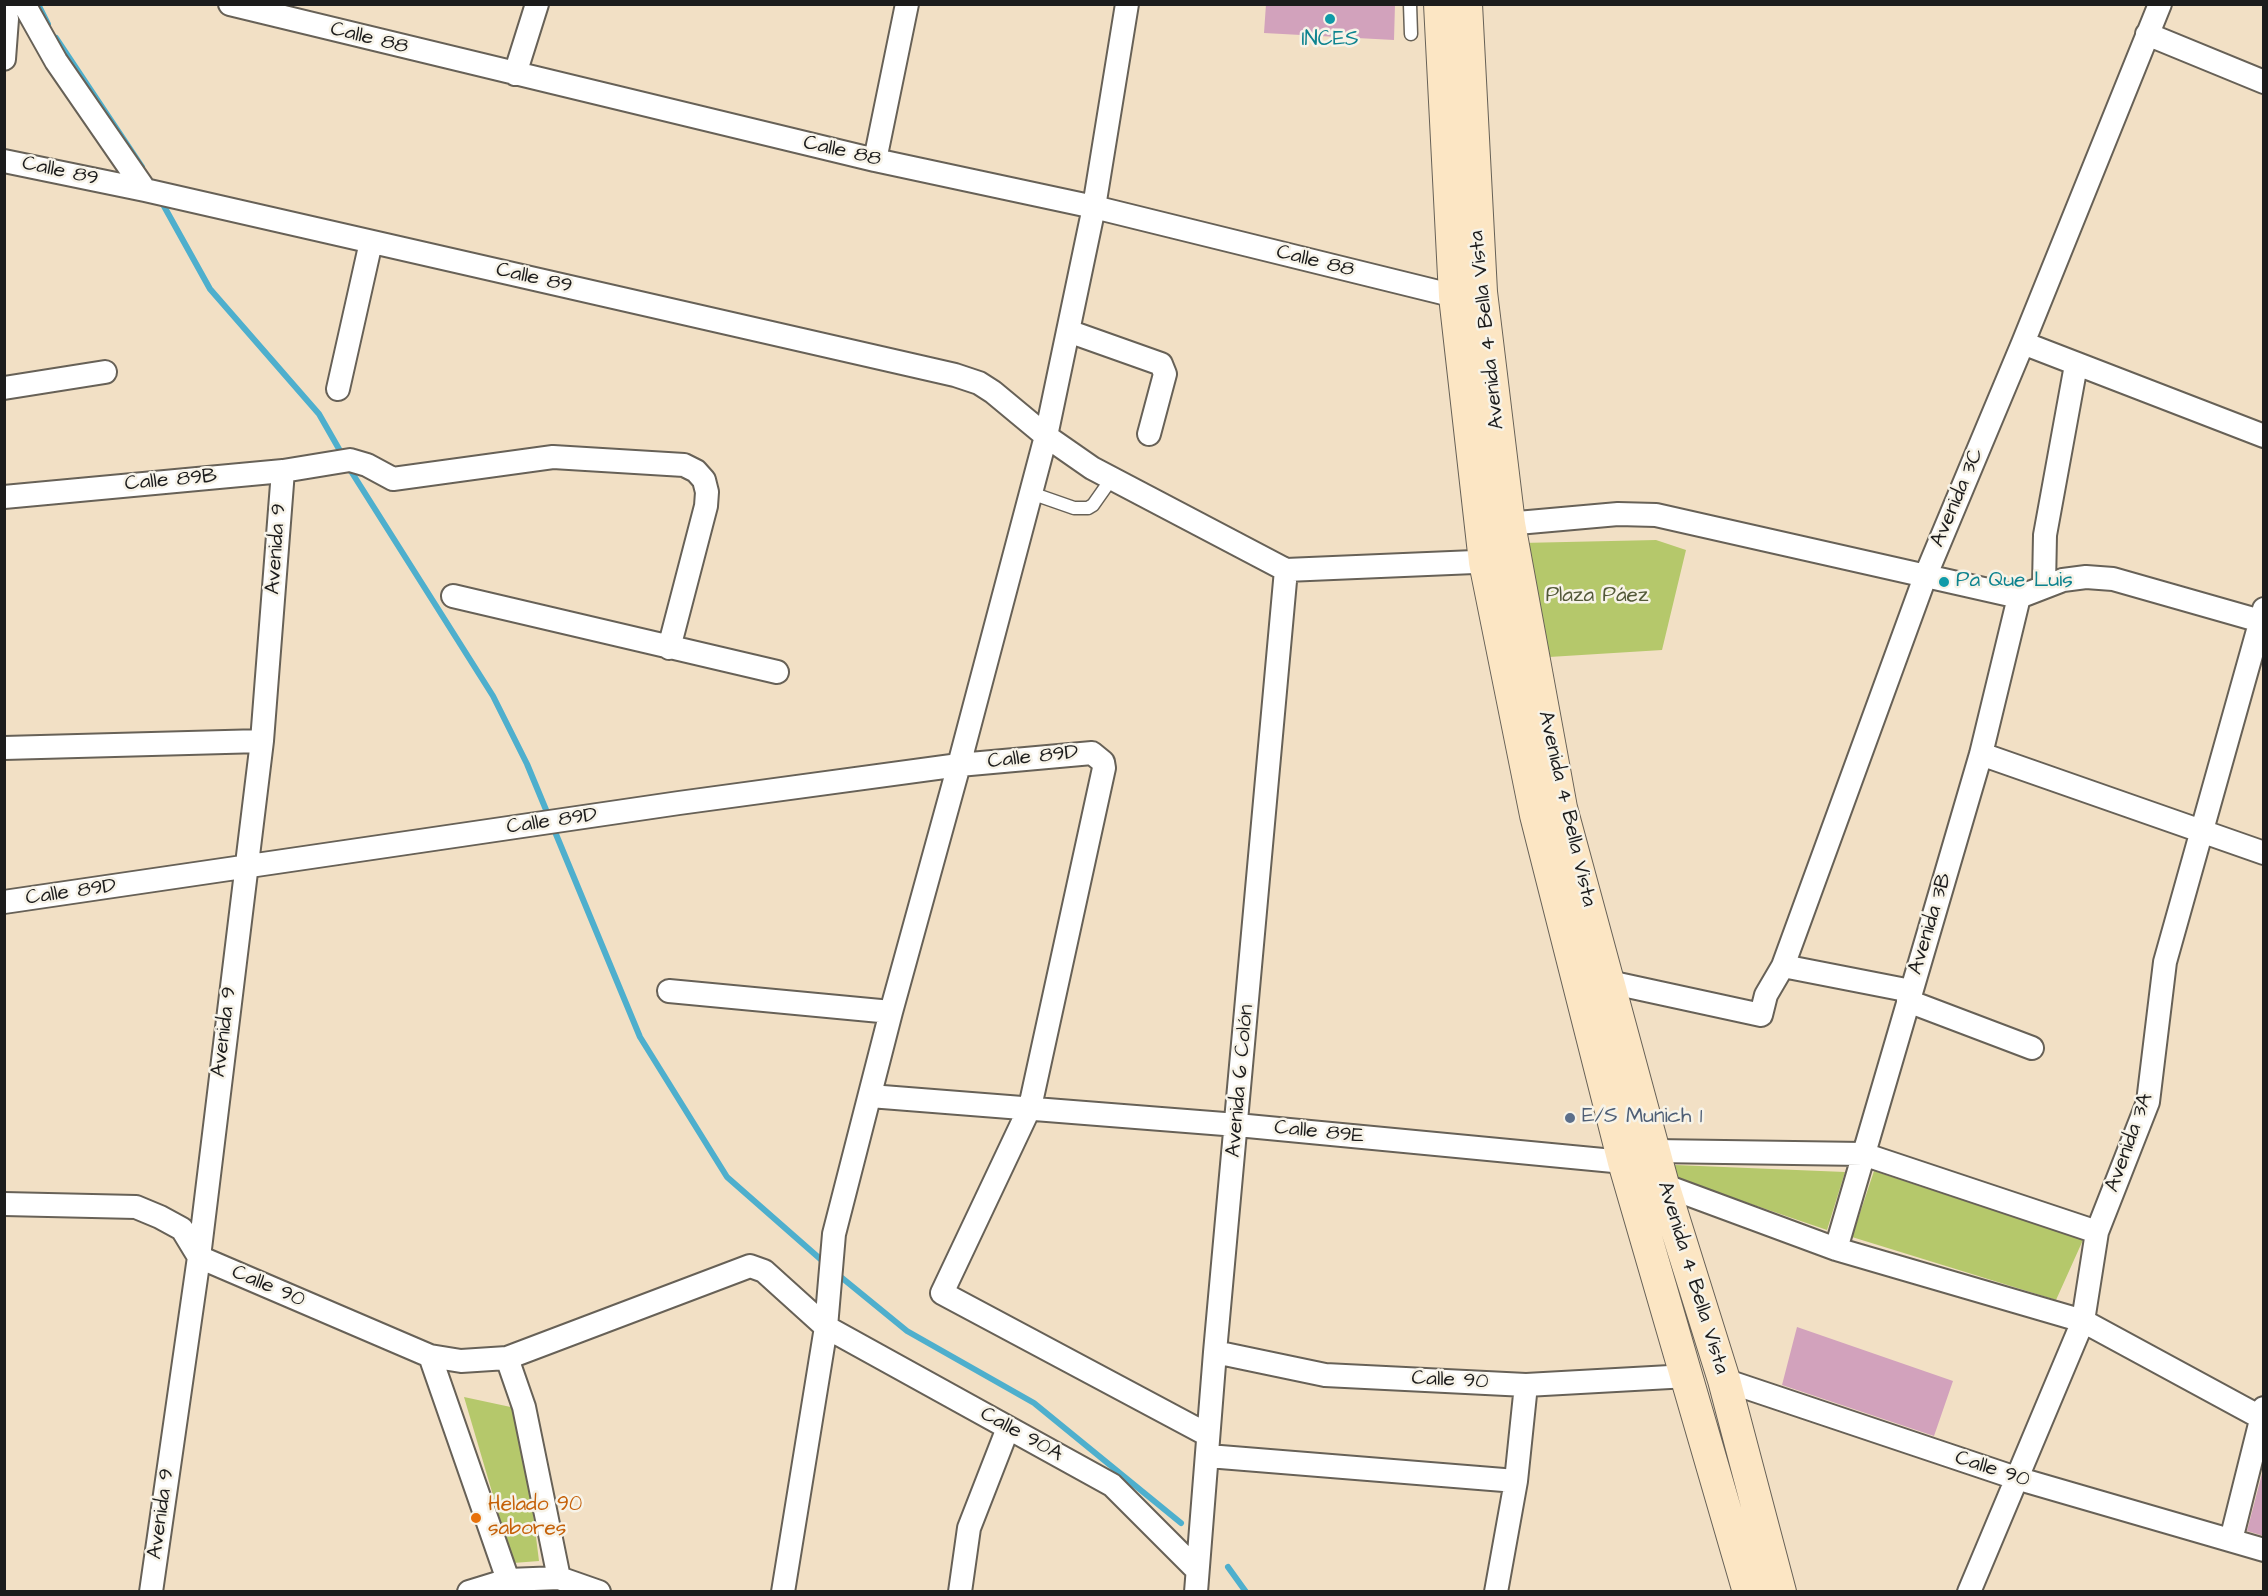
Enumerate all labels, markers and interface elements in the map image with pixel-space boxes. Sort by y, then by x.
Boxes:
marker: INCES [1323,12,1337,26]
street label: Calle 88 [328,17,410,61]
place label: INCES [1301,28,1359,54]
street label: Calle 88 [801,131,883,173]
street label: Calle 89 [19,152,101,192]
street label: Avenida 4 Bella Vista [1465,229,1511,431]
street label: Calle 88 [1274,240,1356,284]
street label: Calle 89 [493,258,575,300]
street label: Avenida 3C [1926,445,1990,551]
street label: Calle 89B [124,464,218,498]
street label: Avenida 9 [261,503,293,595]
place label: Pa Que Luis [1956,569,2073,595]
marker: Pa Que Luis [1937,575,1951,589]
park label: Plaza Páez [1546,584,1648,610]
street label: Avenida 4 Bella Vista [1531,709,1601,909]
street label: Calle 89D [986,741,1080,775]
street label: Calle 89D [505,803,599,841]
street label: Avenida 3B [1904,870,1958,978]
street label: Calle 89D [24,874,118,912]
street label: Avenida 9 [207,985,243,1079]
street label: Avenida 6 Colón [1222,1004,1260,1158]
street label: Avenida 3A [2100,1090,2160,1196]
place label: E/S Munich 1 [1582,1105,1702,1131]
marker: E/S Munich 1 [1563,1111,1577,1125]
street label: Calle 89E [1273,1116,1365,1150]
street label: Avenida 4 Bella Vista [1651,1179,1733,1377]
street label: Calle 90 [228,1260,308,1314]
street label: Calle 90 [1411,1366,1489,1396]
street label: Calle 90A [975,1402,1067,1468]
street label: Calle 90 [1951,1446,2033,1494]
street label: Avenida 9 [143,1467,181,1561]
place label: Helado 90 sabores [488,1493,582,1543]
marker: Helado 90 sabores [469,1511,483,1525]

